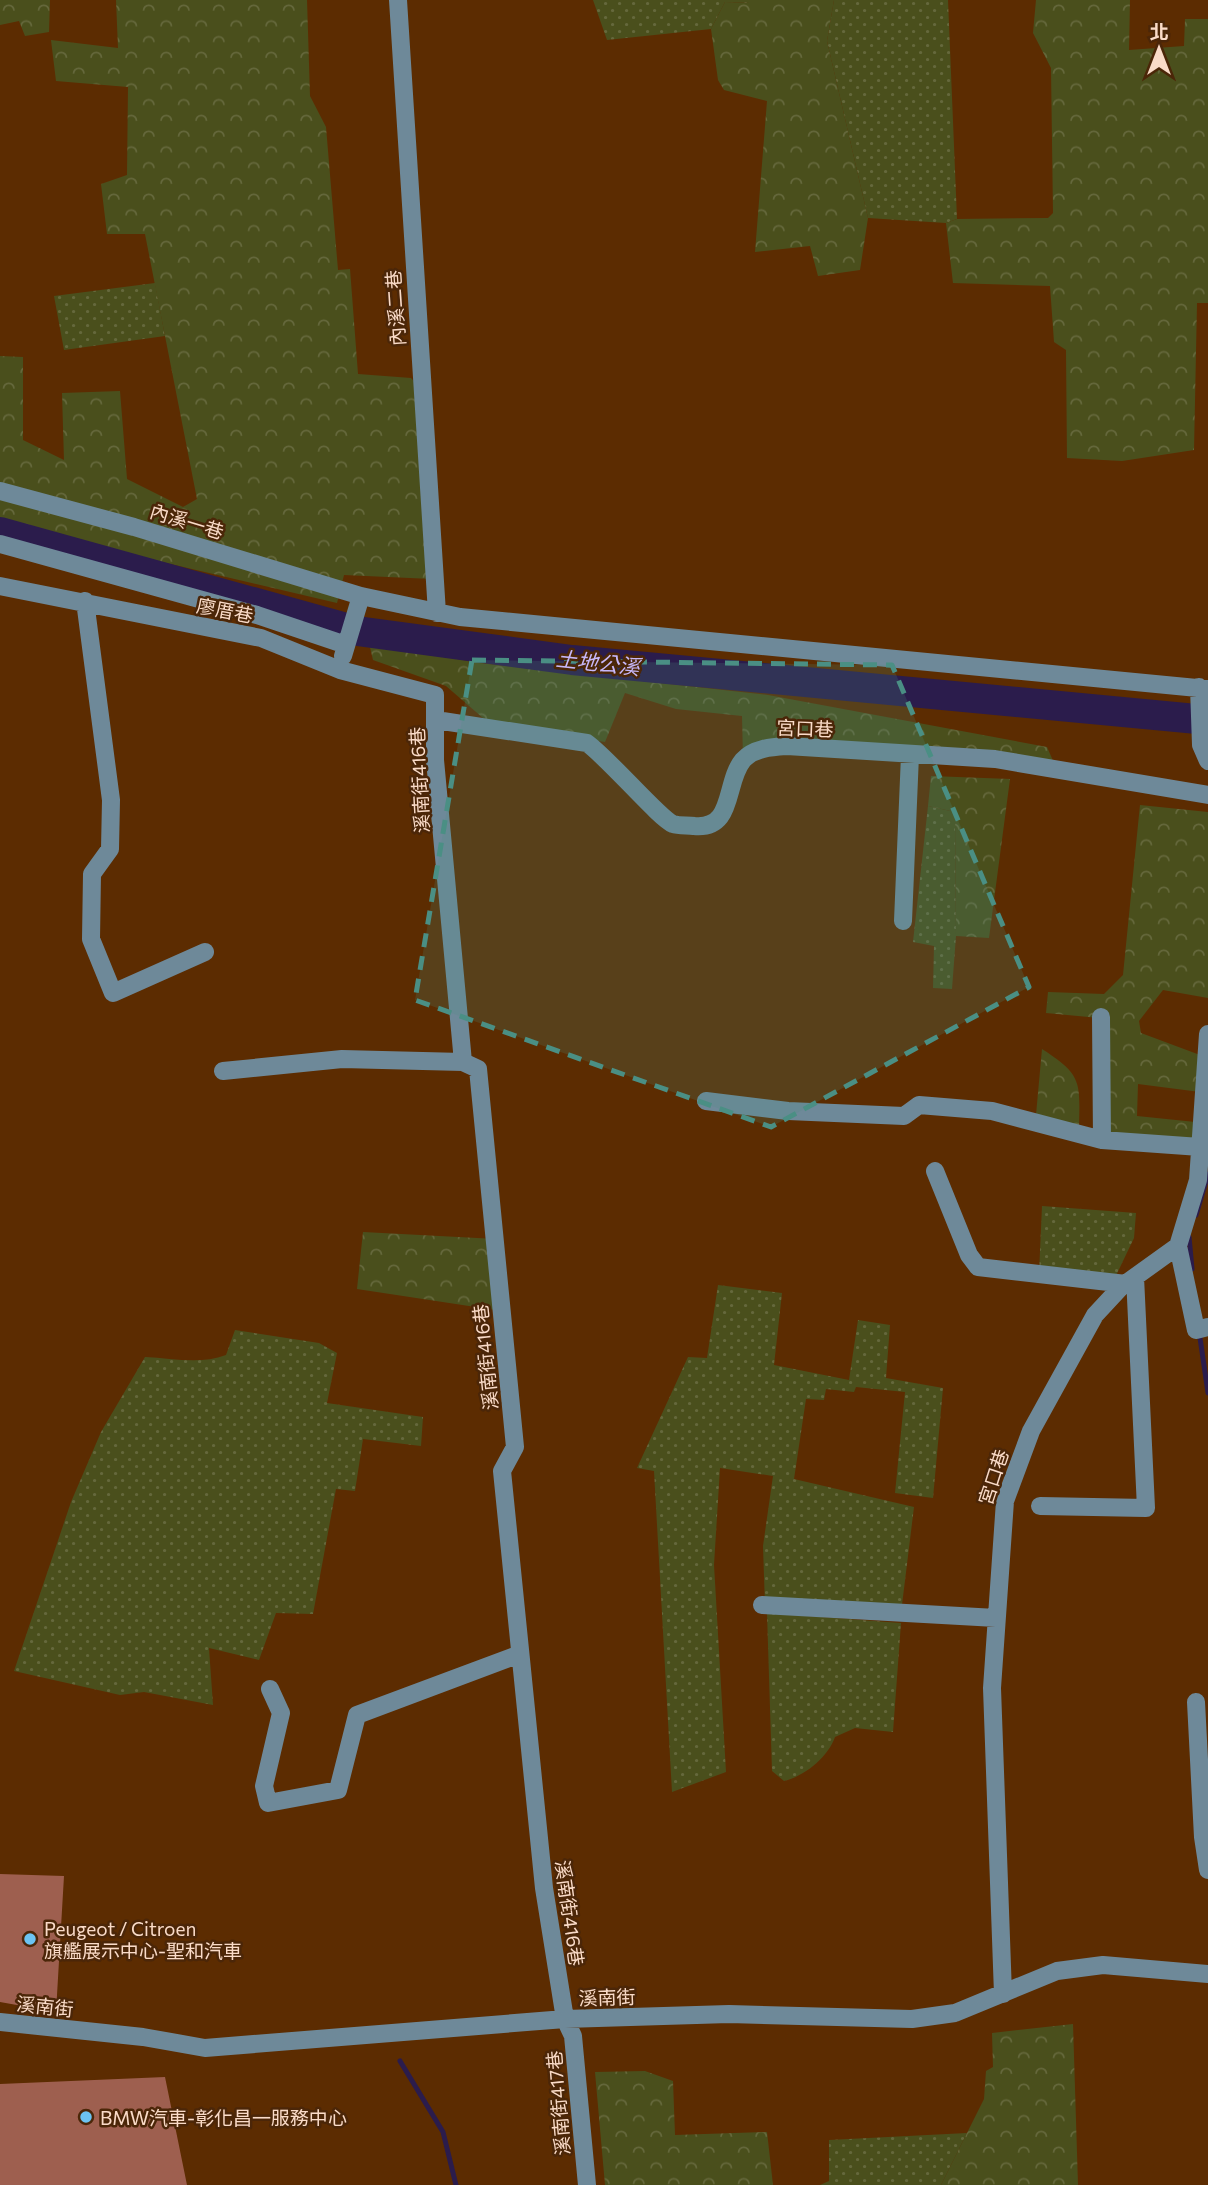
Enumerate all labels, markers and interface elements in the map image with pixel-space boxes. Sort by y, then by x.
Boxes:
north arrow [1124,14,1194,84]
text: 北 [1149,20,1169,43]
street label: 內溪二巷 [381,269,409,347]
street label: 內溪一巷 [147,499,227,543]
street label: 廖厝巷 [195,593,255,627]
water label: 土地公溪 [555,645,644,679]
street label: 宮口巷 [776,716,834,740]
street label: 溪南街416巷 [405,726,433,834]
street label: 溪南街416巷 [468,1303,502,1411]
street label: 宮口巷 [973,1446,1013,1508]
street label: 溪南街416巷 [551,1859,589,1967]
place label: Peugeot / Citroen 旗艦展示中心-聖和汽車 [44,1917,242,1962]
marker: Peugeot / Citroen 旗艦展示中心-聖和汽車 [22,1931,38,1947]
street label: 溪南街 [578,1985,636,2009]
street label: 溪南街 [15,1992,75,2020]
street label: 溪南街417巷 [542,2050,574,2156]
place label: BMW汽車-彰化昌一服務中心 [100,2106,347,2129]
marker: BMW汽車-彰化昌一服務中心 [78,2109,94,2125]

